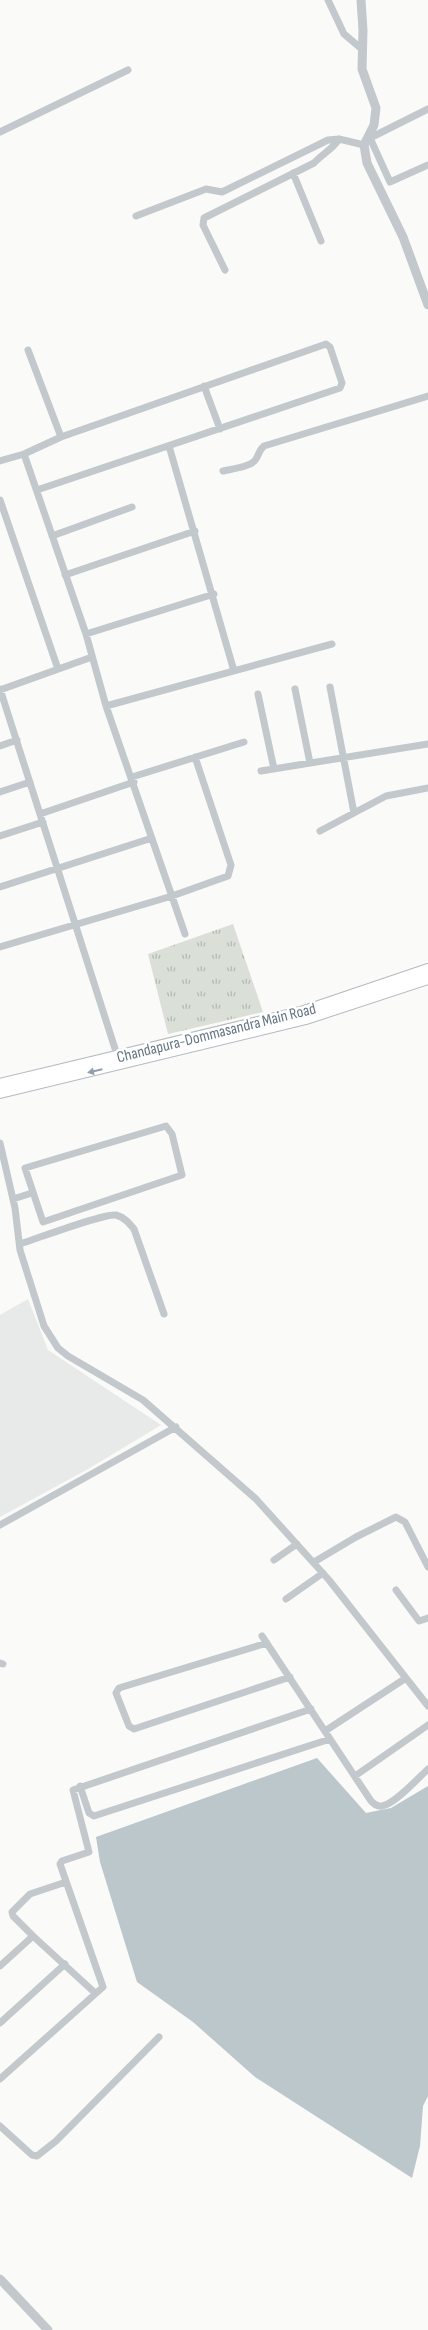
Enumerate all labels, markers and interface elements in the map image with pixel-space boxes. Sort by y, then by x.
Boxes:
street label: Chandapura-Dommasandra Main Road [115,1000,318,1067]
one-way arrow [87,1067,102,1075]

